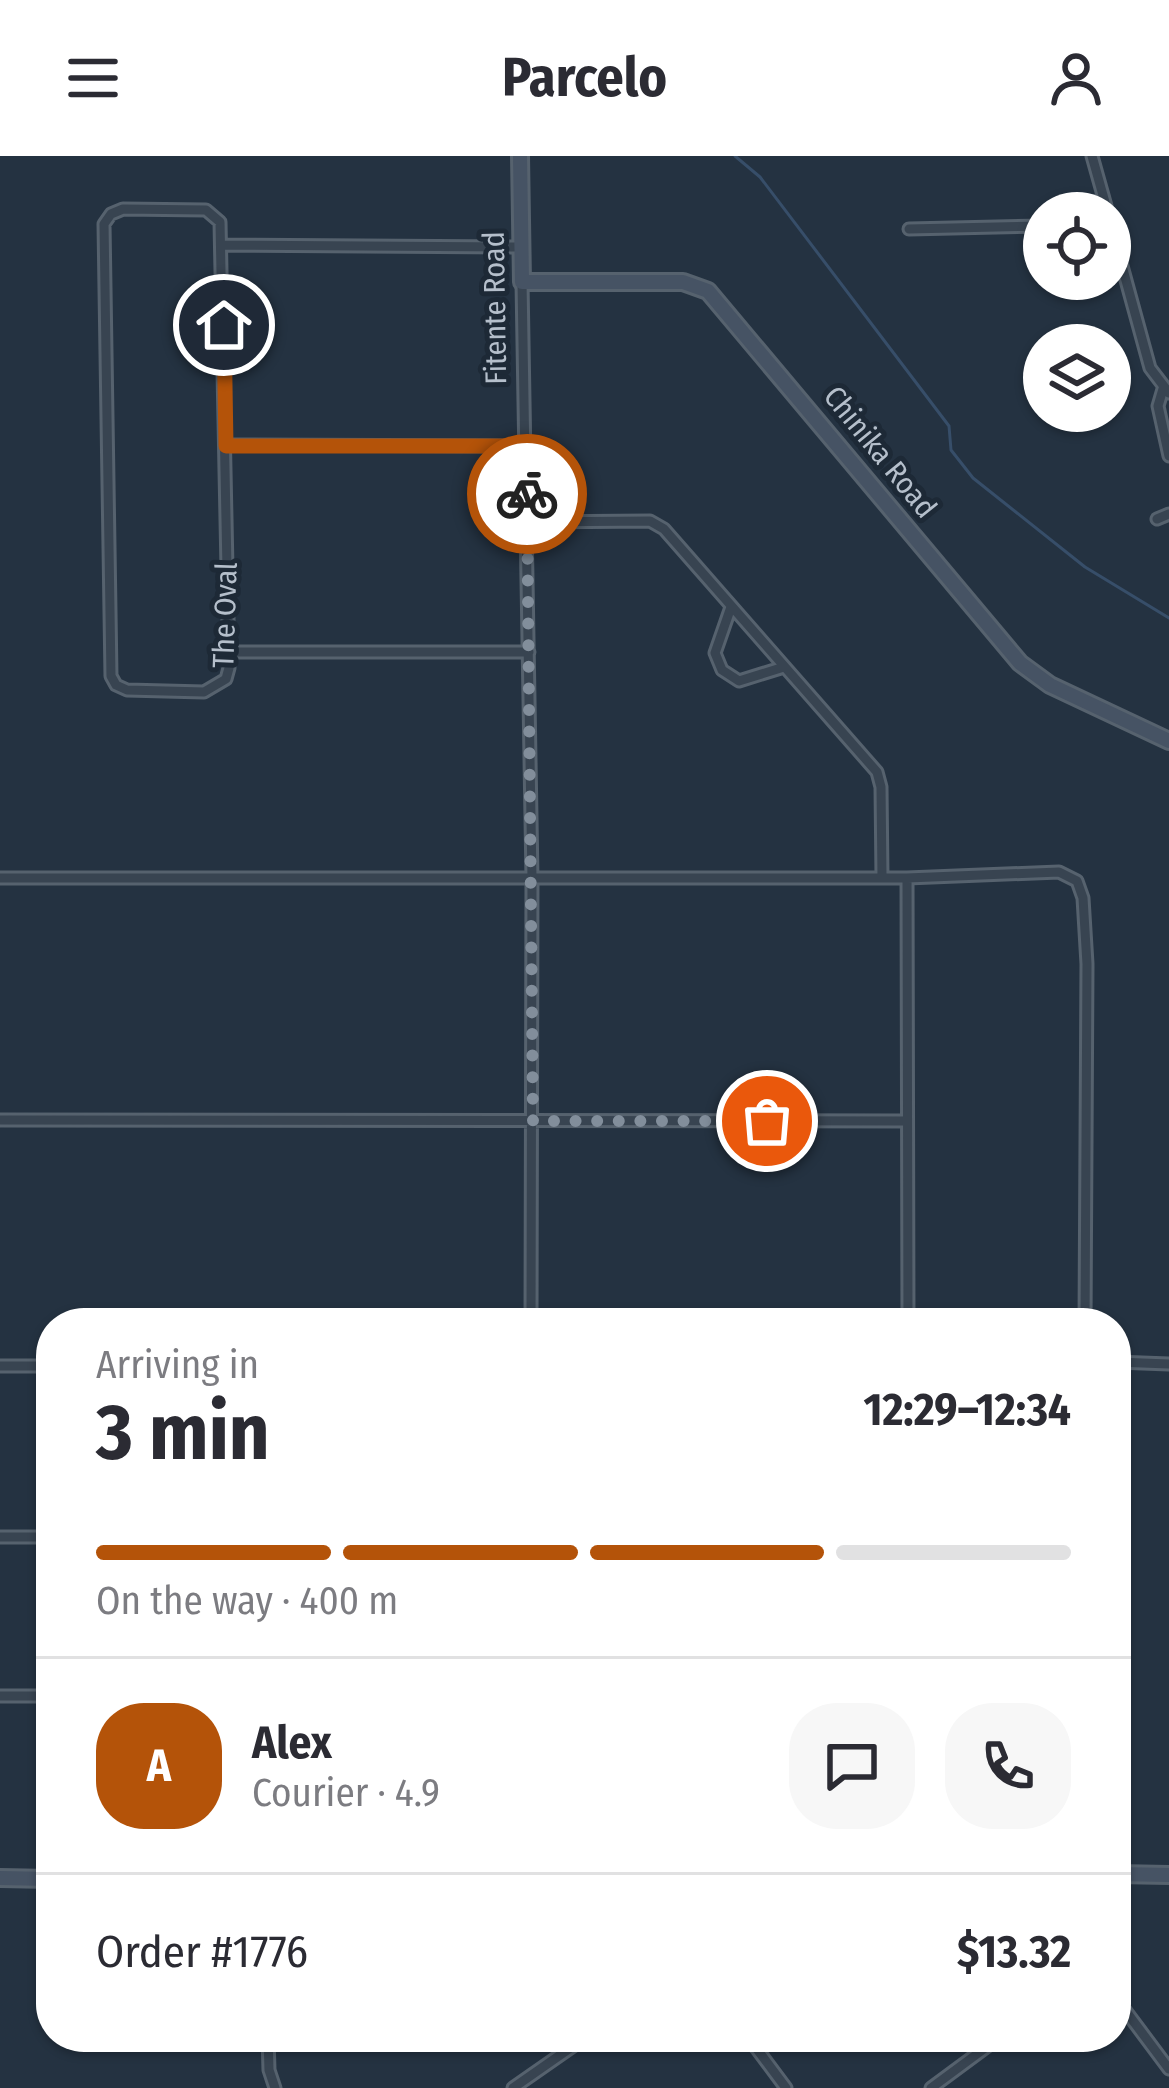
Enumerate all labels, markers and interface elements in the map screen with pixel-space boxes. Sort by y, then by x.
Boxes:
icon: menu [60,45,126,111]
icon: person [1043,45,1109,111]
text: Parcelo [502,46,667,110]
map controls [1023,192,1131,432]
button: locate [1023,192,1131,300]
street label: Fitente Road [476,231,514,385]
pin [173,274,275,376]
icon: home [191,292,257,358]
button: layers [1023,324,1131,432]
street label: Chinika Road [816,379,944,525]
courier [467,434,587,554]
icon: bike [494,461,560,527]
street label: The Oval [205,562,245,668]
pin [716,1070,818,1172]
icon: bag [734,1088,800,1154]
text: Arriving in [96,1342,259,1388]
text: 12:29–12:34 [864,1383,1071,1437]
text: 3 min [96,1386,270,1480]
text: On the way · 400 m [96,1578,398,1624]
button: chat [789,1703,915,1829]
button: phone [945,1703,1071,1829]
text: Alex [252,1716,332,1770]
text: A [147,1739,171,1793]
text: Courier · 4.9 [252,1770,440,1816]
text: Order #1776 [96,1925,308,1979]
text: $13.32 [957,1925,1071,1979]

